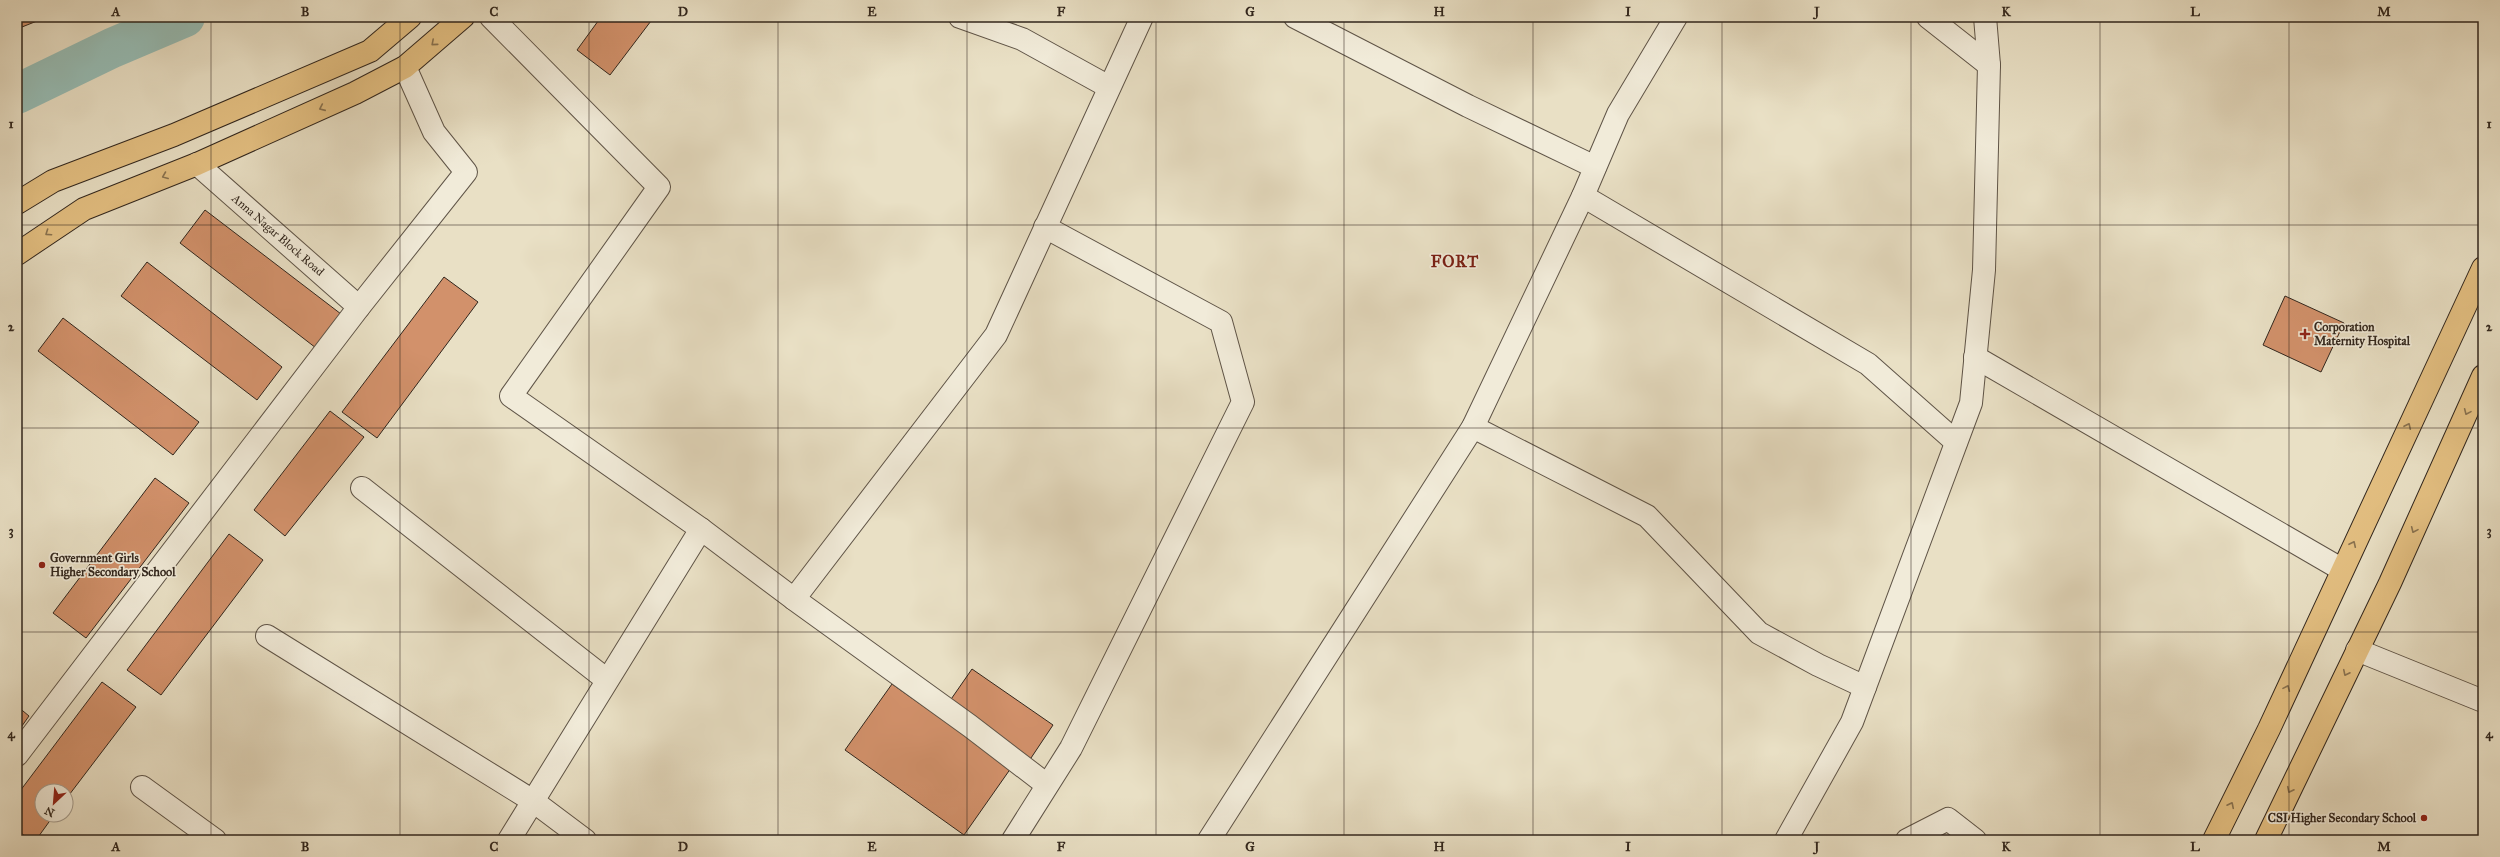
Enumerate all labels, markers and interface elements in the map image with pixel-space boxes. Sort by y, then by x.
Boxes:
text: A [111,4,121,20]
text: B [301,4,310,20]
text: C [490,4,499,20]
text: D [678,4,688,20]
text: E [867,4,877,20]
text: F [1057,4,1066,20]
text: G [1245,4,1255,20]
text: H [1433,4,1445,20]
text: I [1625,4,1631,20]
text: J [1812,4,1820,20]
text: K [2001,4,2011,20]
text: L [2190,4,2200,20]
text: M [2377,4,2391,20]
one-way arrow [431,38,438,45]
one-way arrow [319,103,326,111]
text: 1 [8,116,14,132]
text: 1 [2486,116,2492,132]
one-way arrow [161,172,168,180]
street label: Anna Nagar Block Road [228,191,327,280]
one-way arrow [45,228,52,236]
district label: FORT [1431,252,1479,271]
text: 2 [8,319,15,335]
text: 2 [2486,319,2493,335]
place label: Corporation Maternity Hospital [2314,320,2411,349]
marker: Corporation Maternity Hospital [2299,328,2311,340]
one-way arrow [2464,407,2472,415]
one-way arrow [2403,423,2411,431]
text: 3 [8,523,14,539]
text: 3 [2486,523,2492,539]
one-way arrow [2411,526,2419,534]
one-way arrow [2348,541,2356,548]
place label: Government Girls Higher Secondary School [50,551,176,580]
marker: Government Girls Higher Secondary School [37,560,47,570]
one-way arrow [2343,669,2351,676]
one-way arrow [2282,684,2290,692]
text: 4 [7,726,15,742]
text: 4 [2485,726,2493,742]
north arrow [34,783,74,823]
one-way arrow [2287,786,2295,794]
one-way arrow [2226,802,2234,809]
text: N [42,803,57,819]
place label: CSI Higher Secondary School [2268,811,2417,826]
marker: CSI Higher Secondary School [2419,813,2429,823]
text: A [111,839,121,855]
text: B [301,839,310,855]
text: C [490,839,499,855]
text: D [678,839,688,855]
text: E [867,839,877,855]
text: F [1057,839,1066,855]
text: G [1245,839,1255,855]
text: H [1433,839,1445,855]
text: I [1625,839,1631,855]
text: J [1812,839,1820,855]
text: K [2001,839,2011,855]
text: L [2190,839,2200,855]
text: M [2377,839,2391,855]

